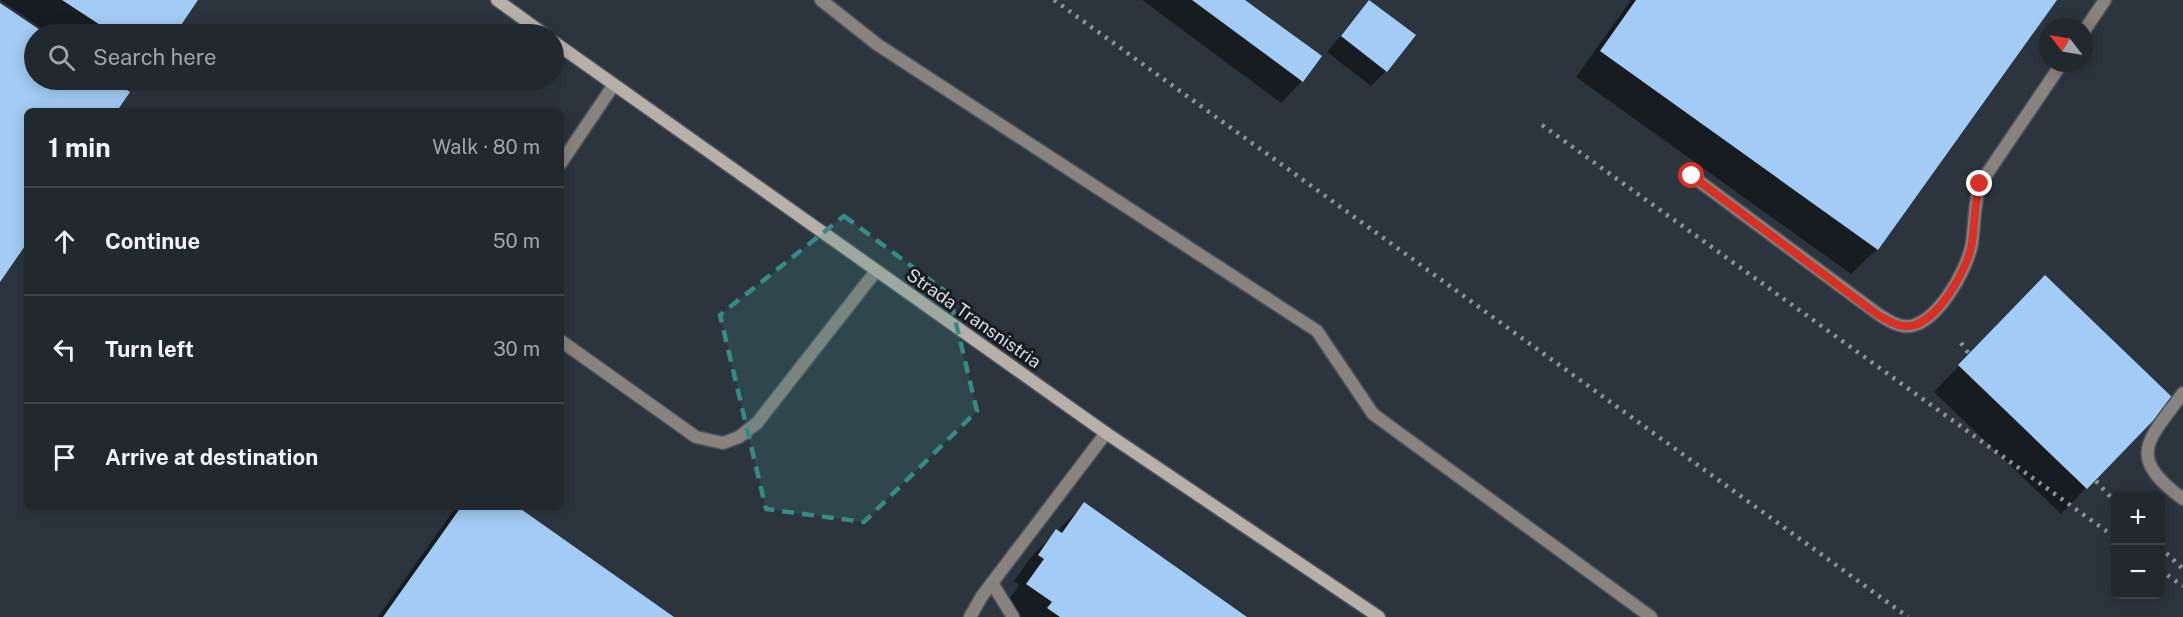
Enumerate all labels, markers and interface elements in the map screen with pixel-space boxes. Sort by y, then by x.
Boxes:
north arrow [2039,18,2093,72]
search box [24,24,564,90]
icon: search [45,41,78,74]
text: Search here [93,44,217,70]
text: 1 min [48,132,111,163]
text: Walk · 80 m [432,135,540,159]
route start [1678,162,1704,188]
route end [1966,170,1992,196]
icon: ahead [48,225,81,258]
text: Continue [105,228,200,254]
text: 50 m [493,229,540,253]
street label: Strada Transnistria [903,264,1045,372]
icon: left [48,333,81,366]
text: Turn left [105,336,194,362]
text: 30 m [493,337,540,361]
icon: arrive [48,441,81,474]
text: Arrive at destination [105,444,318,470]
map controls [2111,491,2165,599]
button: + [2111,491,2165,545]
button: − [2111,545,2165,599]

